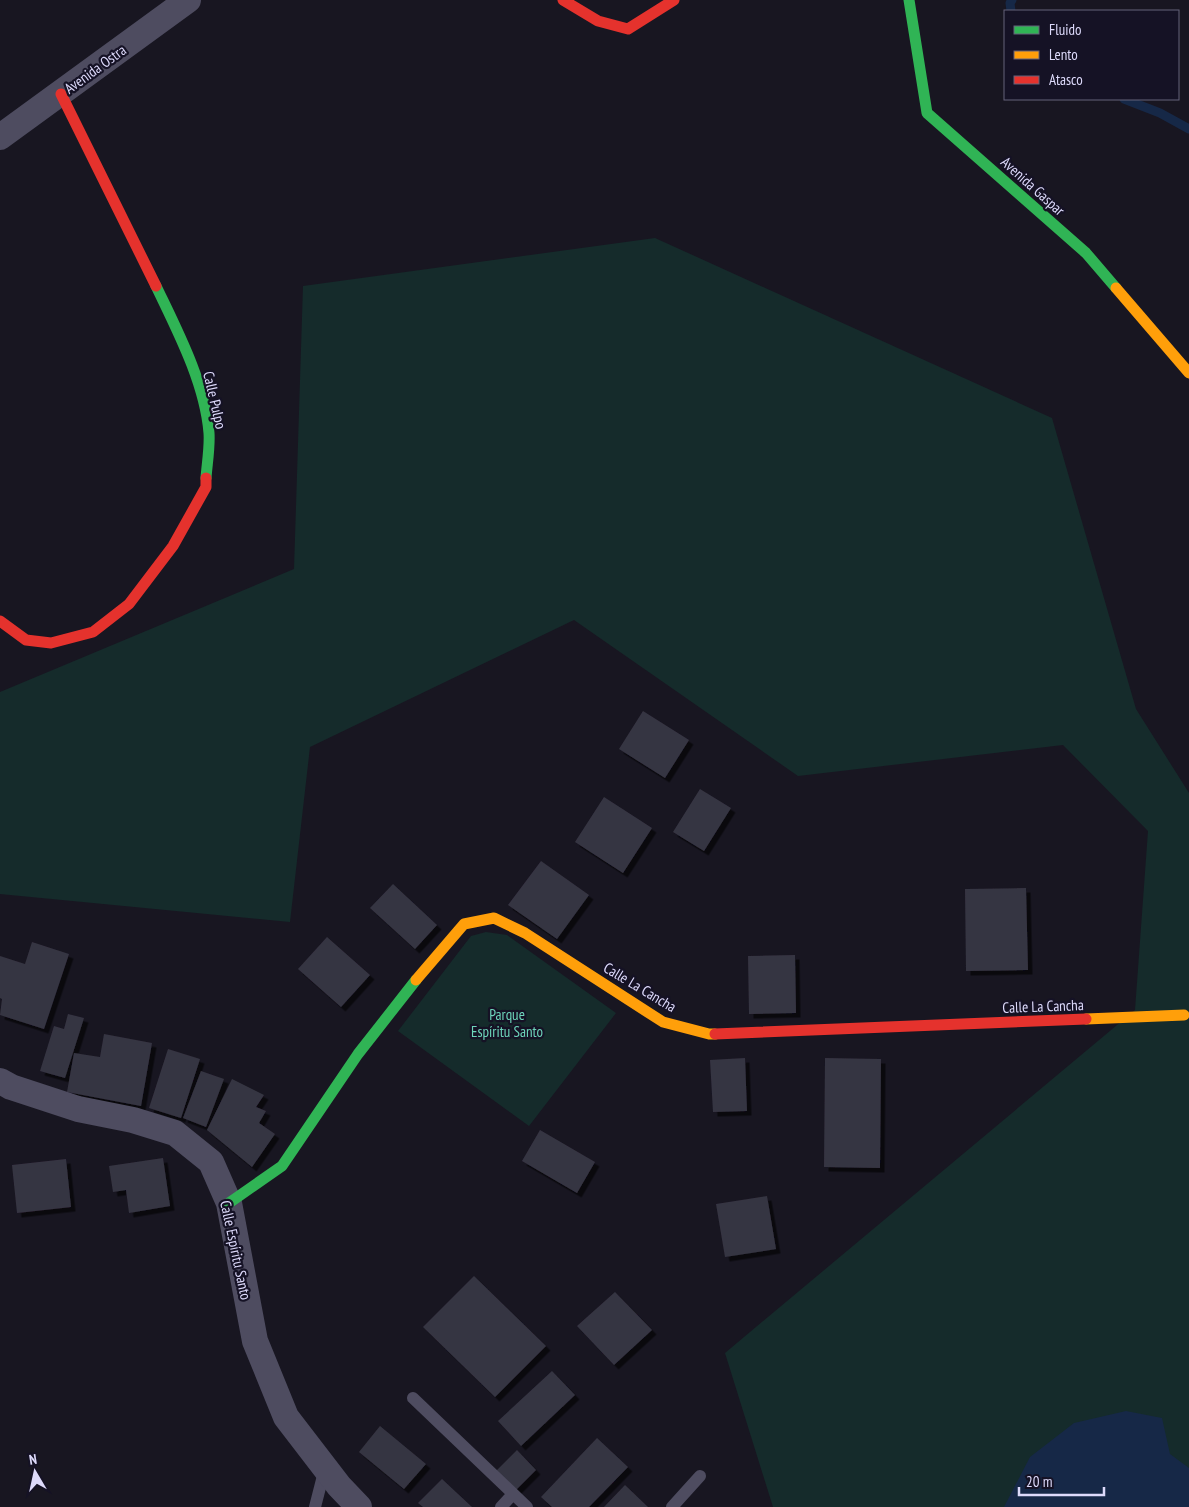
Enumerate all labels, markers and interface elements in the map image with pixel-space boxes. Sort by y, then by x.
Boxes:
legend [1004,10,1179,100]
text: Fluido [1049,20,1081,39]
street label: Avenida Ostra [60,40,130,98]
text: Lento [1049,45,1078,64]
text: Atasco [1049,70,1083,89]
street label: Avenida Gaspar [997,152,1069,220]
street label: Calle Pulpo [199,369,231,431]
street label: Calle La Cancha [600,958,680,1016]
street label: Calle La Cancha [1002,995,1084,1017]
park label: Parque Espíritu Santo [471,1005,543,1041]
street label: Calle Espíritu Santo [216,1199,256,1301]
north arrow [10,1447,60,1497]
text: N [28,1450,38,1469]
scale bar [1019,1464,1104,1496]
text: 20 m [1026,1472,1052,1491]

